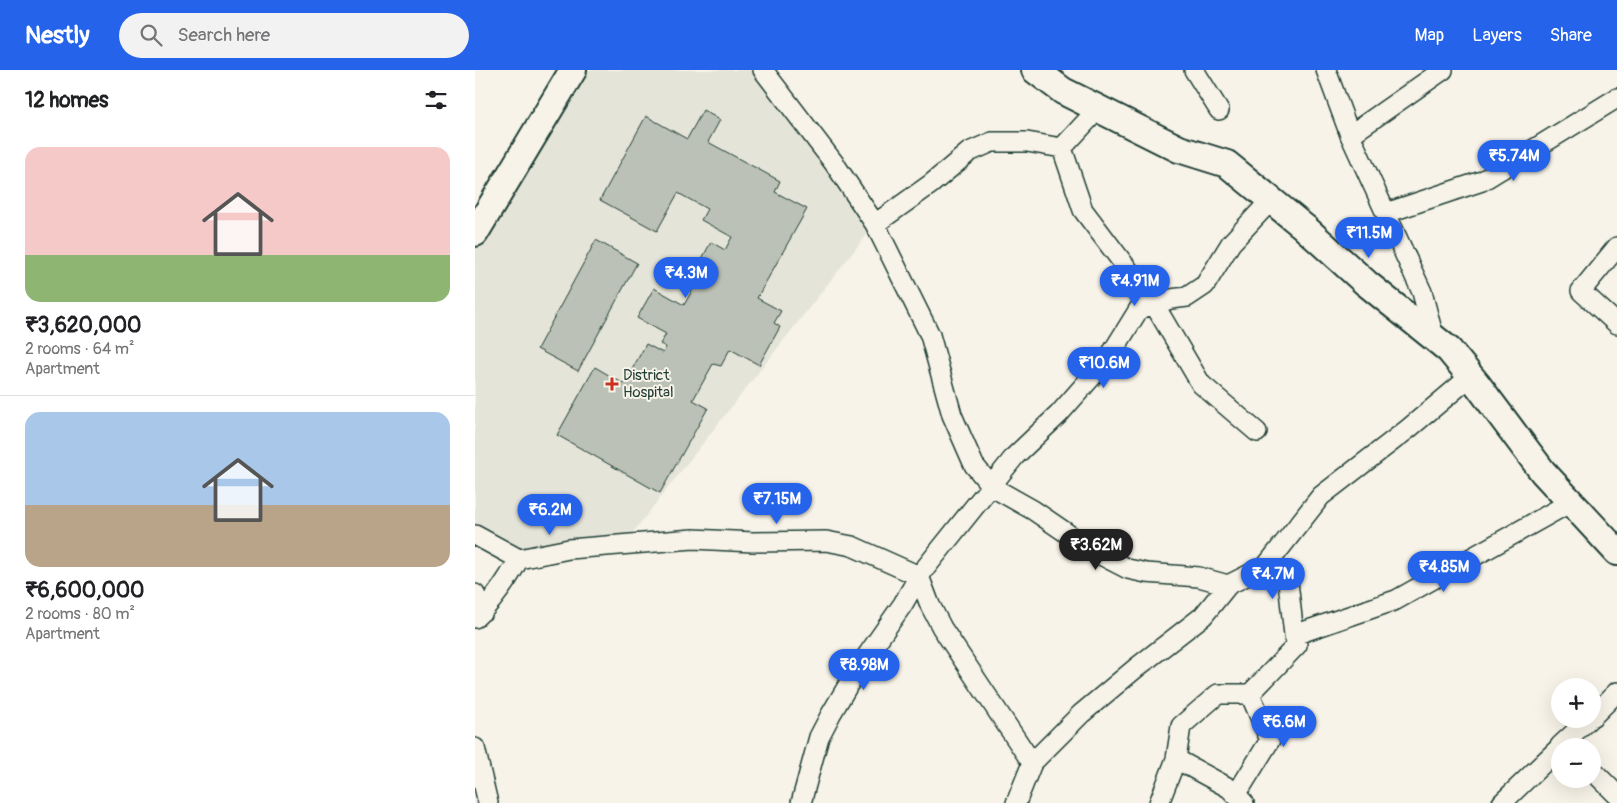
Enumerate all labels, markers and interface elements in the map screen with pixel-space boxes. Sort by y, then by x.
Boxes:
search box [119,13,469,58]
text: Nestly [25,21,89,50]
icon: search [137,21,165,49]
text: Search here [177,23,270,47]
text: Map [1415,24,1444,47]
text: Layers [1472,24,1522,47]
text: Share [1550,24,1592,47]
icon: filters [422,86,450,114]
text: 12 homes [25,87,108,114]
pin: ₹5.74M [1473,140,1555,182]
text: ₹5.74M [1488,146,1540,166]
icon: home [193,179,283,269]
pin: ₹11.5M [1328,216,1410,259]
text: ₹11.5M [1346,223,1392,243]
pin: ₹4.3M [651,256,721,299]
text: ₹4.3M [665,263,707,283]
pin: ₹4.91M [1094,264,1176,307]
text: ₹4.91M [1111,271,1159,291]
text: ₹3,620,000 [25,312,141,339]
text: 2 rooms · 64 m² [25,339,135,359]
pin: ₹10.6M [1063,346,1145,389]
text: ₹10.6M [1078,353,1130,373]
text: Apartment [25,359,100,379]
place label: District Hospital [623,366,674,402]
marker: District Hospital [605,377,619,391]
icon: home [193,445,283,535]
pin: ₹7.15M [736,482,818,525]
text: ₹7.15M [753,489,801,509]
pin: ₹6.2M [515,494,585,536]
text: ₹6.2M [529,500,571,520]
pin: ₹3.62M [1055,528,1137,571]
text: ₹3.62M [1070,535,1122,555]
pin: ₹4.85M [1403,550,1485,593]
text: ₹4.85M [1419,557,1469,577]
pin: ₹4.7M [1238,558,1308,600]
text: ₹4.7M [1252,564,1294,584]
text: ₹6,600,000 [25,577,144,604]
text: 2 rooms · 80 m² [25,604,135,624]
text: Apartment [25,624,100,644]
pin: ₹8.98M [823,648,905,691]
text: ₹8.98M [840,655,889,675]
map controls [1551,678,1601,788]
button: + [1551,678,1601,728]
pin: ₹6.6M [1249,706,1319,748]
text: ₹6.6M [1262,712,1306,732]
button: − [1551,738,1601,788]

